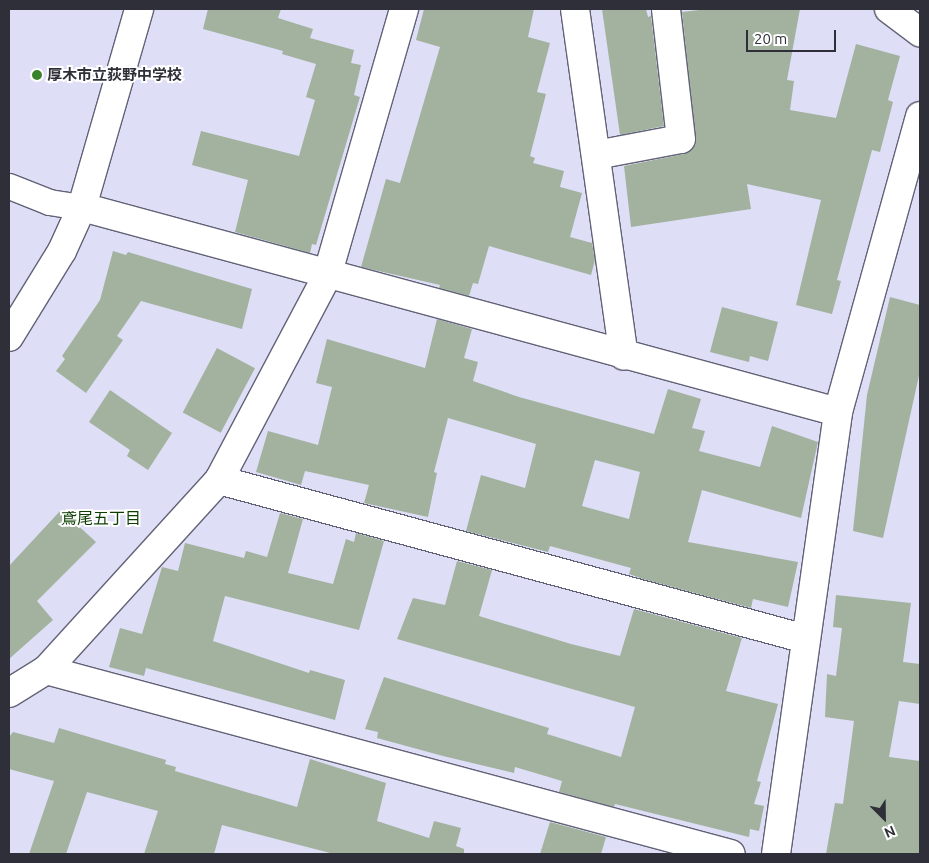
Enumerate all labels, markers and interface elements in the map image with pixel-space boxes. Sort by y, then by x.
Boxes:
scale bar [749,20,839,52]
text: 20 m [754,30,787,47]
place label: 厚木市立荻野中学校 [47,66,182,84]
marker: 厚木市立荻野中学校 [31,69,43,81]
district label: 鳶尾五丁目 [61,508,141,528]
north arrow [859,793,909,843]
text: N [882,822,898,841]

